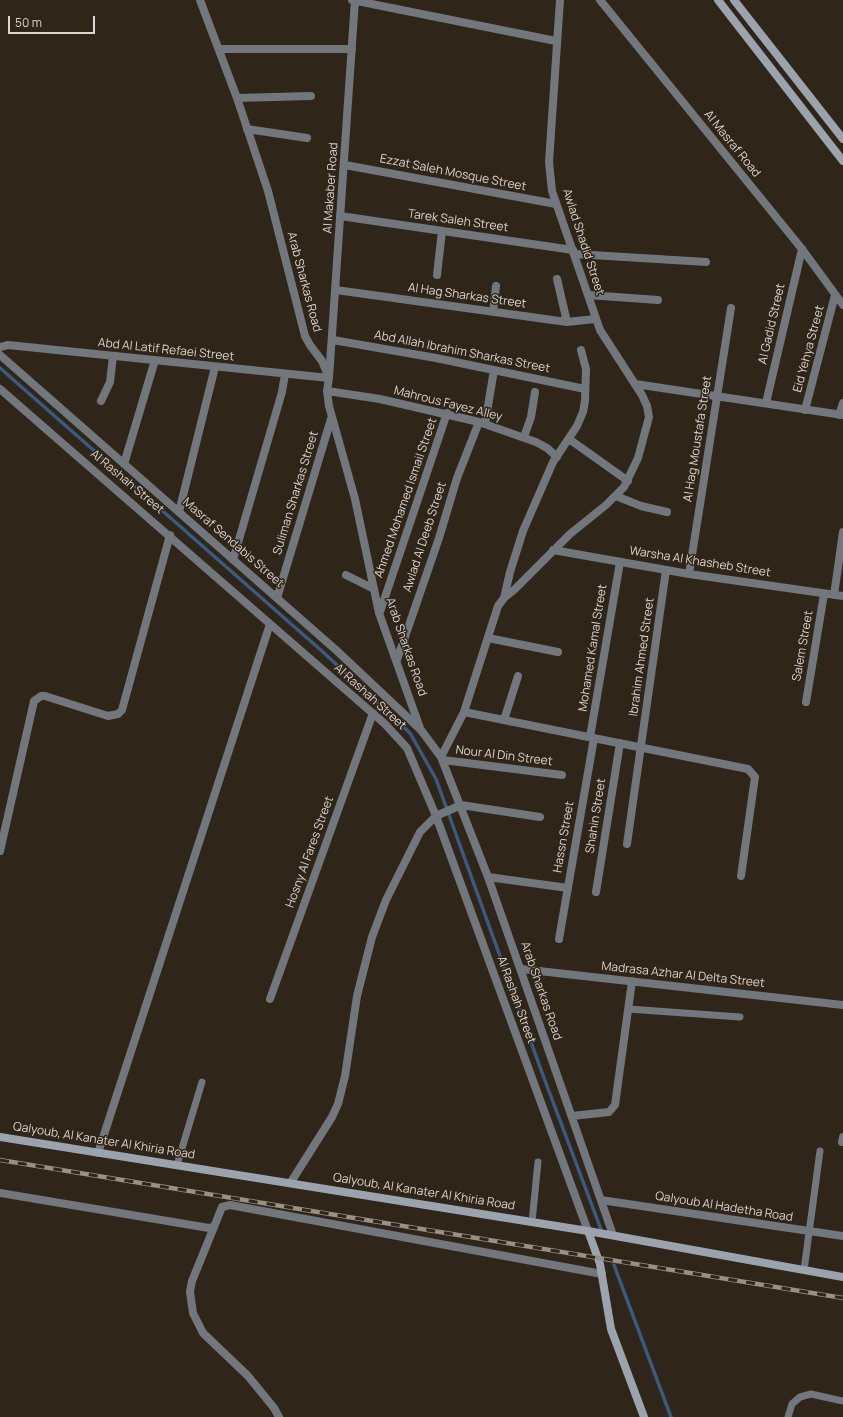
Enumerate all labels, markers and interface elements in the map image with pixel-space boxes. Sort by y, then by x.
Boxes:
scale bar [10,8,97,34]
text: 50 m [15,14,42,31]
street label: Al Masraf Road [701,108,763,180]
street label: Al Makaber Road [321,142,341,234]
street label: Ezzat Saleh Mosque Street [379,152,527,194]
street label: Awlad Shadid Street [559,187,607,297]
street label: Tarek Saleh Street [407,207,509,235]
street label: Arab Sharkas Road [284,230,324,334]
street label: Al Hag Sharkas Street [407,281,527,311]
street label: Al Gadid Street [756,282,788,366]
street label: Eid Yehya Street [790,304,828,394]
street label: Abd Allah Ibrahim Sharkas Street [373,328,551,376]
street label: Abd Al Latif Refaei Street [97,336,235,364]
street label: Al Hag Moustafa Street [681,375,715,503]
street label: Mahrous Fayez Alley [392,384,504,424]
street label: Ahmed Mohamed Ismail Street [372,416,440,580]
street label: Suliman Sharkas Street [270,429,322,557]
street label: Al Rashah Street [87,447,167,517]
street label: Awlad Al Deeb Street [400,480,450,594]
street label: Masraf Sendabis Street [179,495,287,591]
street label: Warsha Al Khasheb Street [628,544,772,580]
street label: Mohamed Kamal Street [576,583,610,713]
street label: Arab Sharkas Road [382,596,430,698]
street label: Ibrahim Ahmed Street [627,597,657,717]
street label: Salem Street [790,610,816,682]
street label: Al Rashah Street [331,661,409,733]
street label: Nour Al Din Street [455,743,553,769]
street label: Shahin Street [583,777,609,855]
street label: Hosny Al Fares Street [283,794,337,910]
street label: Hassn Street [551,800,577,874]
street label: Arab Sharkas Road [517,940,565,1042]
street label: Al Rashah Street [494,954,538,1046]
street label: Madrasa Azhar Al Delta Street [601,959,765,991]
street label: Qalyoub, Al Kanater Al Khiria Road [12,1119,196,1163]
street label: Qalyoub, Al Kanater Al Khiria Road [332,1170,516,1214]
street label: Qalyoub Al Hadetha Road [654,1189,794,1225]

